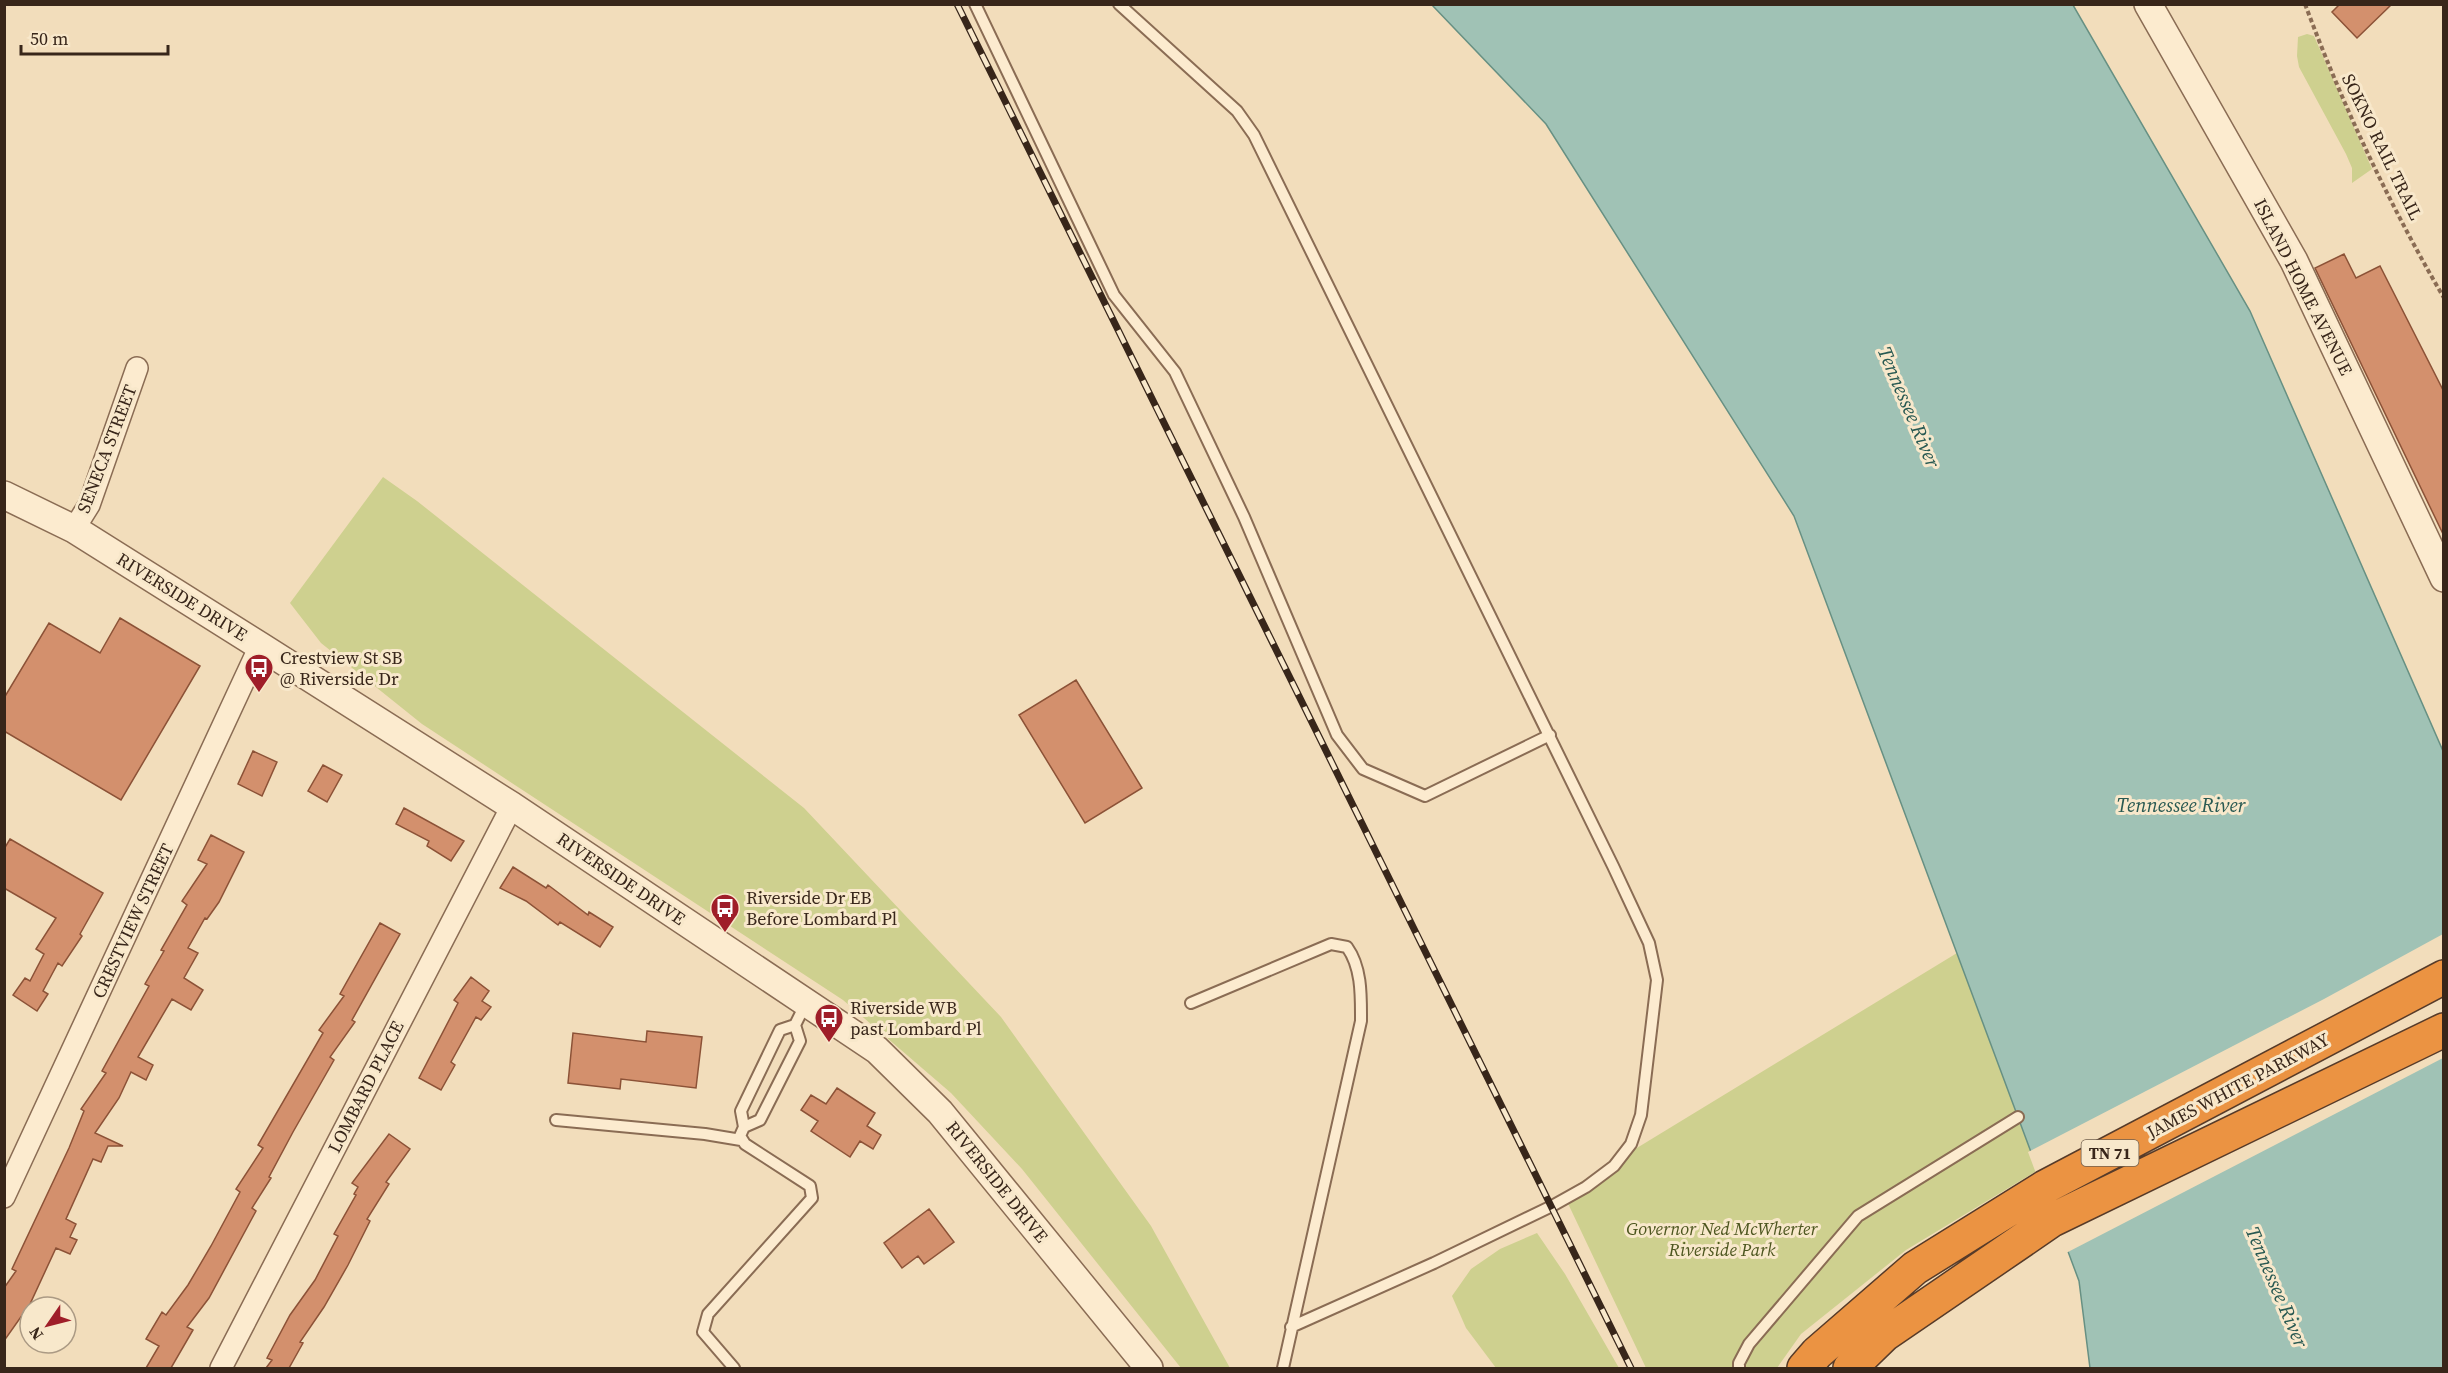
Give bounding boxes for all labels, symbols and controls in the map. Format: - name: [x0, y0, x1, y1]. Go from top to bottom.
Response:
- scale bar: [21, 18, 168, 56]
- text: 50 m: [30, 26, 68, 51]
- street label: SOKNO RAIL TRAIL: [2336, 69, 2429, 224]
- street label: ISLAND HOME AVENUE: [2248, 194, 2359, 379]
- water label: Tennessee River: [1871, 342, 1947, 473]
- street label: SENECA STREET: [71, 381, 143, 517]
- street label: RIVERSIDE DRIVE: [112, 546, 252, 647]
- place label: Crestview St SB @ Riverside Dr: [280, 645, 403, 691]
- bus stop icon: Crestview St SB @ Riverside Dr: [243, 652, 275, 694]
- water label: Tennessee River: [2116, 791, 2247, 819]
- street label: RIVERSIDE DRIVE: [552, 826, 690, 931]
- street label: CRESTVIEW STREET: [86, 839, 179, 1002]
- place label: Riverside Dr EB Before Lombard Pl: [746, 885, 897, 931]
- bus stop icon: Riverside Dr EB Before Lombard Pl: [709, 892, 741, 934]
- place label: Riverside WB past Lombard Pl: [850, 995, 982, 1041]
- bus stop icon: Riverside WB past Lombard Pl: [813, 1002, 845, 1044]
- street label: LOMBARD PLACE: [322, 1016, 410, 1157]
- street label: JAMES WHITE PARKWAY: [2141, 1026, 2334, 1145]
- street label: RIVERSIDE DRIVE: [941, 1116, 1054, 1248]
- road number: TN 71: [2082, 1140, 2138, 1166]
- park label: Governor Ned McWherter Riverside Park: [1626, 1216, 1818, 1262]
- water label: Tennessee River: [2239, 1222, 2315, 1353]
- north arrow: [18, 1295, 78, 1355]
- text: N: [23, 1322, 48, 1345]

